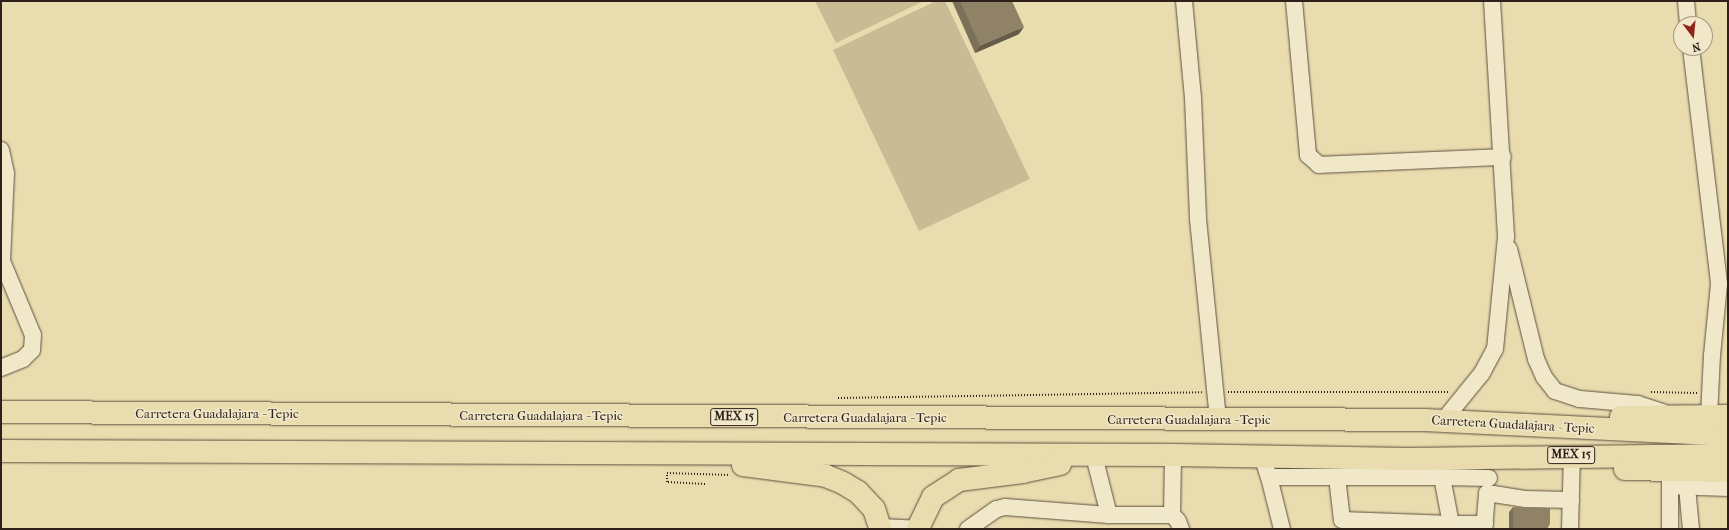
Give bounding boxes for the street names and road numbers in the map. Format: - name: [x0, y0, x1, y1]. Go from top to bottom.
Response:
- street label: Carretera Guadalajara - Tepic: [135, 406, 299, 422]
- road number: MEX 15: [710, 407, 758, 427]
- street label: Carretera Guadalajara - Tepic: [459, 408, 623, 424]
- street label: Carretera Guadalajara - Tepic: [783, 410, 947, 426]
- street label: Carretera Guadalajara - Tepic: [1107, 412, 1271, 428]
- street label: Carretera Guadalajara - Tepic: [1431, 413, 1595, 437]
- road number: MEX 15: [1547, 445, 1595, 465]

